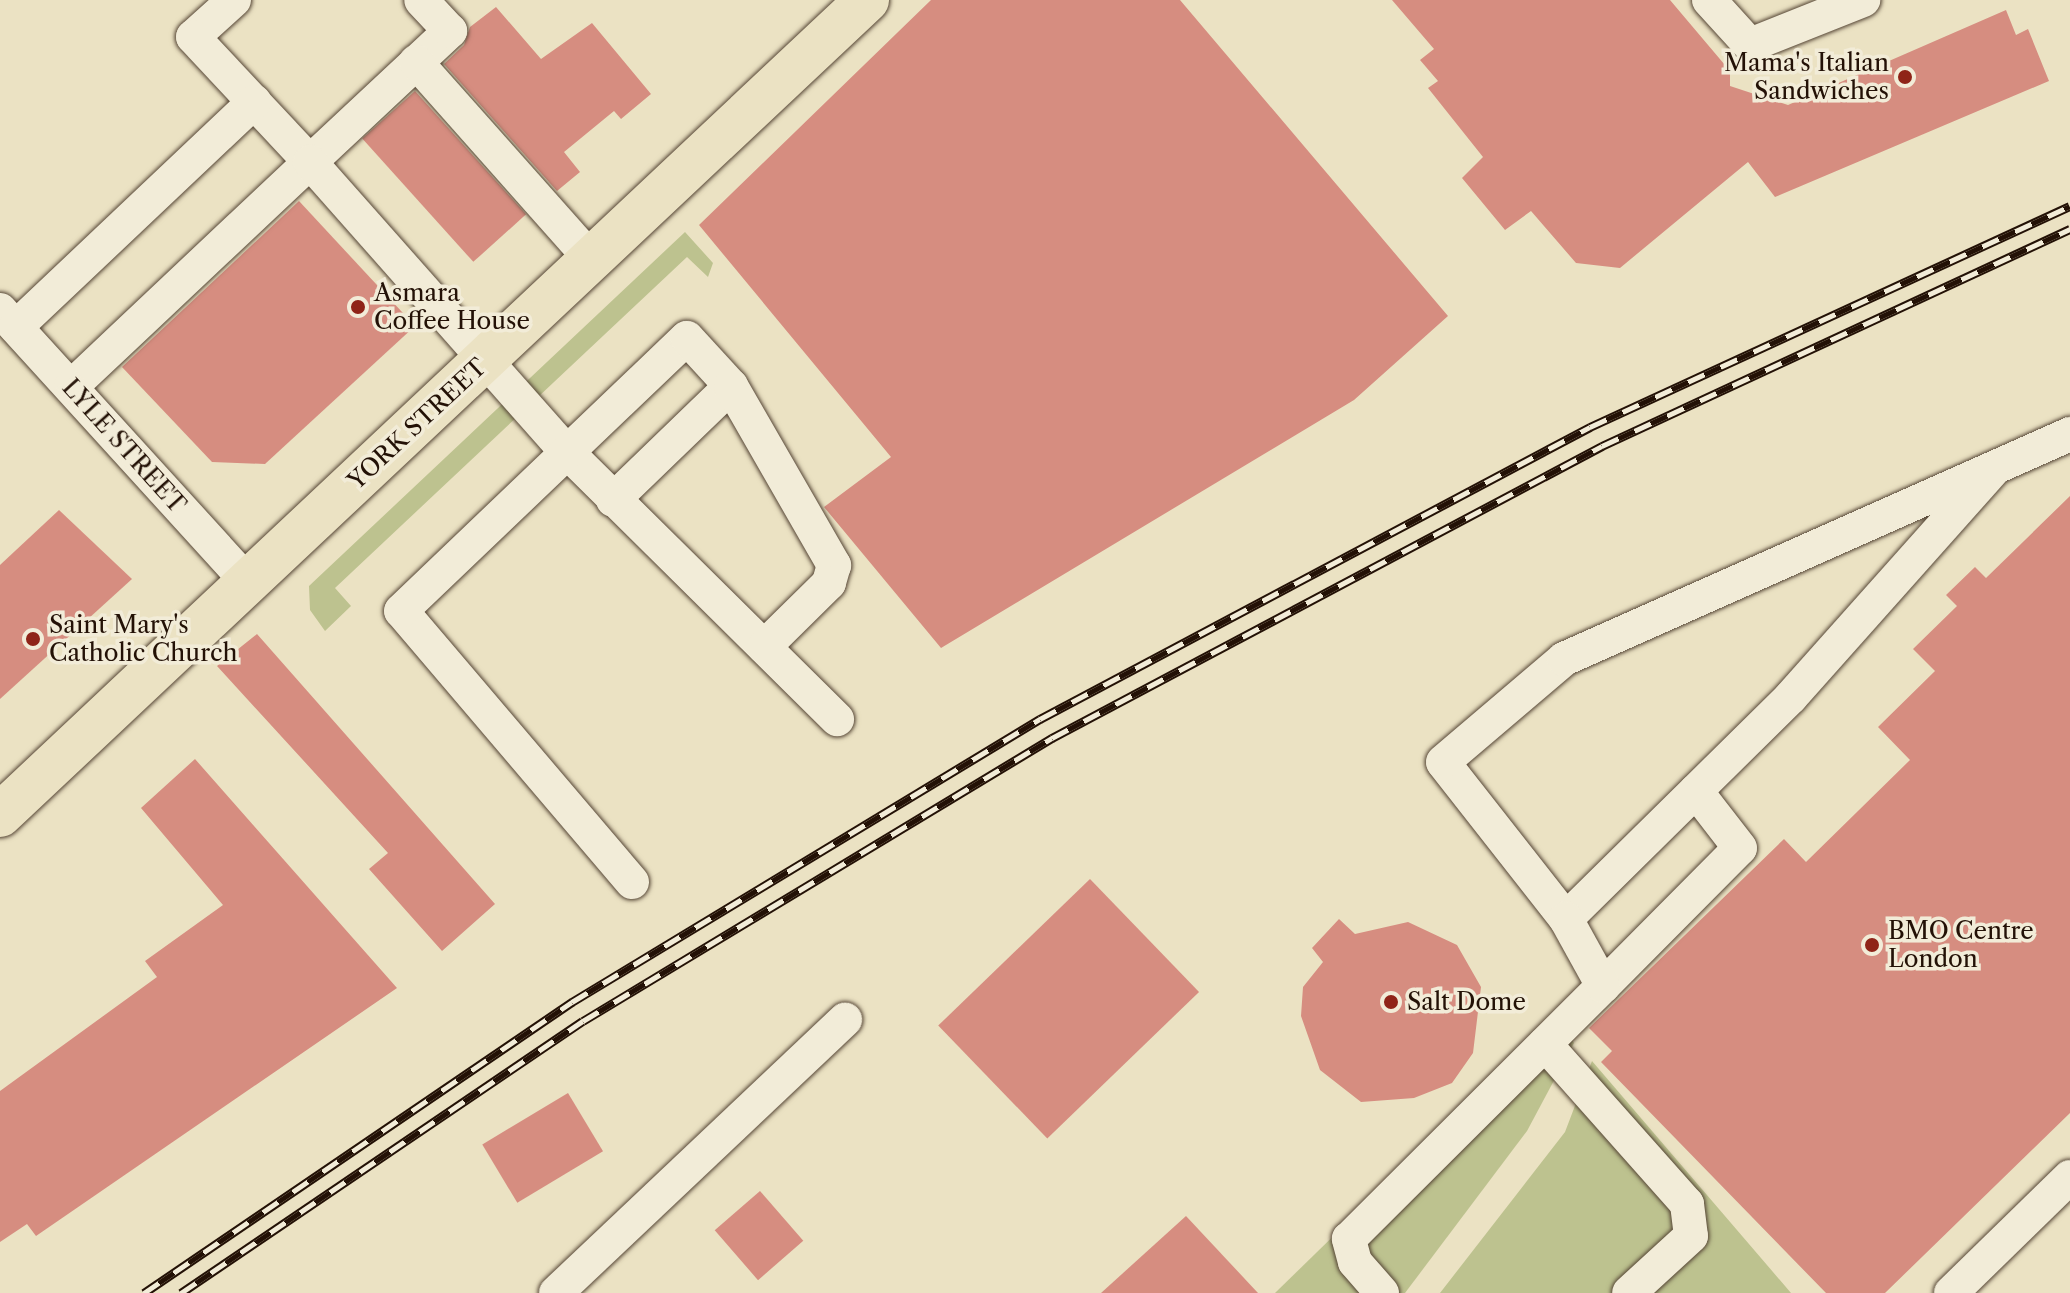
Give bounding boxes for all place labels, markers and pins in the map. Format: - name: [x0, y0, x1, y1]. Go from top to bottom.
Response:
- place label: Mama's Italian Sandwiches: [1724, 49, 1889, 105]
- marker: Mama's Italian Sandwiches: [1896, 68, 1914, 86]
- place label: Asmara Coffee House: [374, 279, 530, 335]
- marker: Asmara Coffee House: [349, 298, 367, 316]
- place label: Saint Mary's Catholic Church: [49, 611, 238, 667]
- marker: Saint Mary's Catholic Church: [24, 630, 42, 648]
- place label: BMO Centre London: [1888, 917, 2034, 973]
- marker: BMO Centre London: [1863, 936, 1881, 954]
- place label: Salt Dome: [1407, 988, 1526, 1016]
- marker: Salt Dome: [1382, 993, 1400, 1011]

